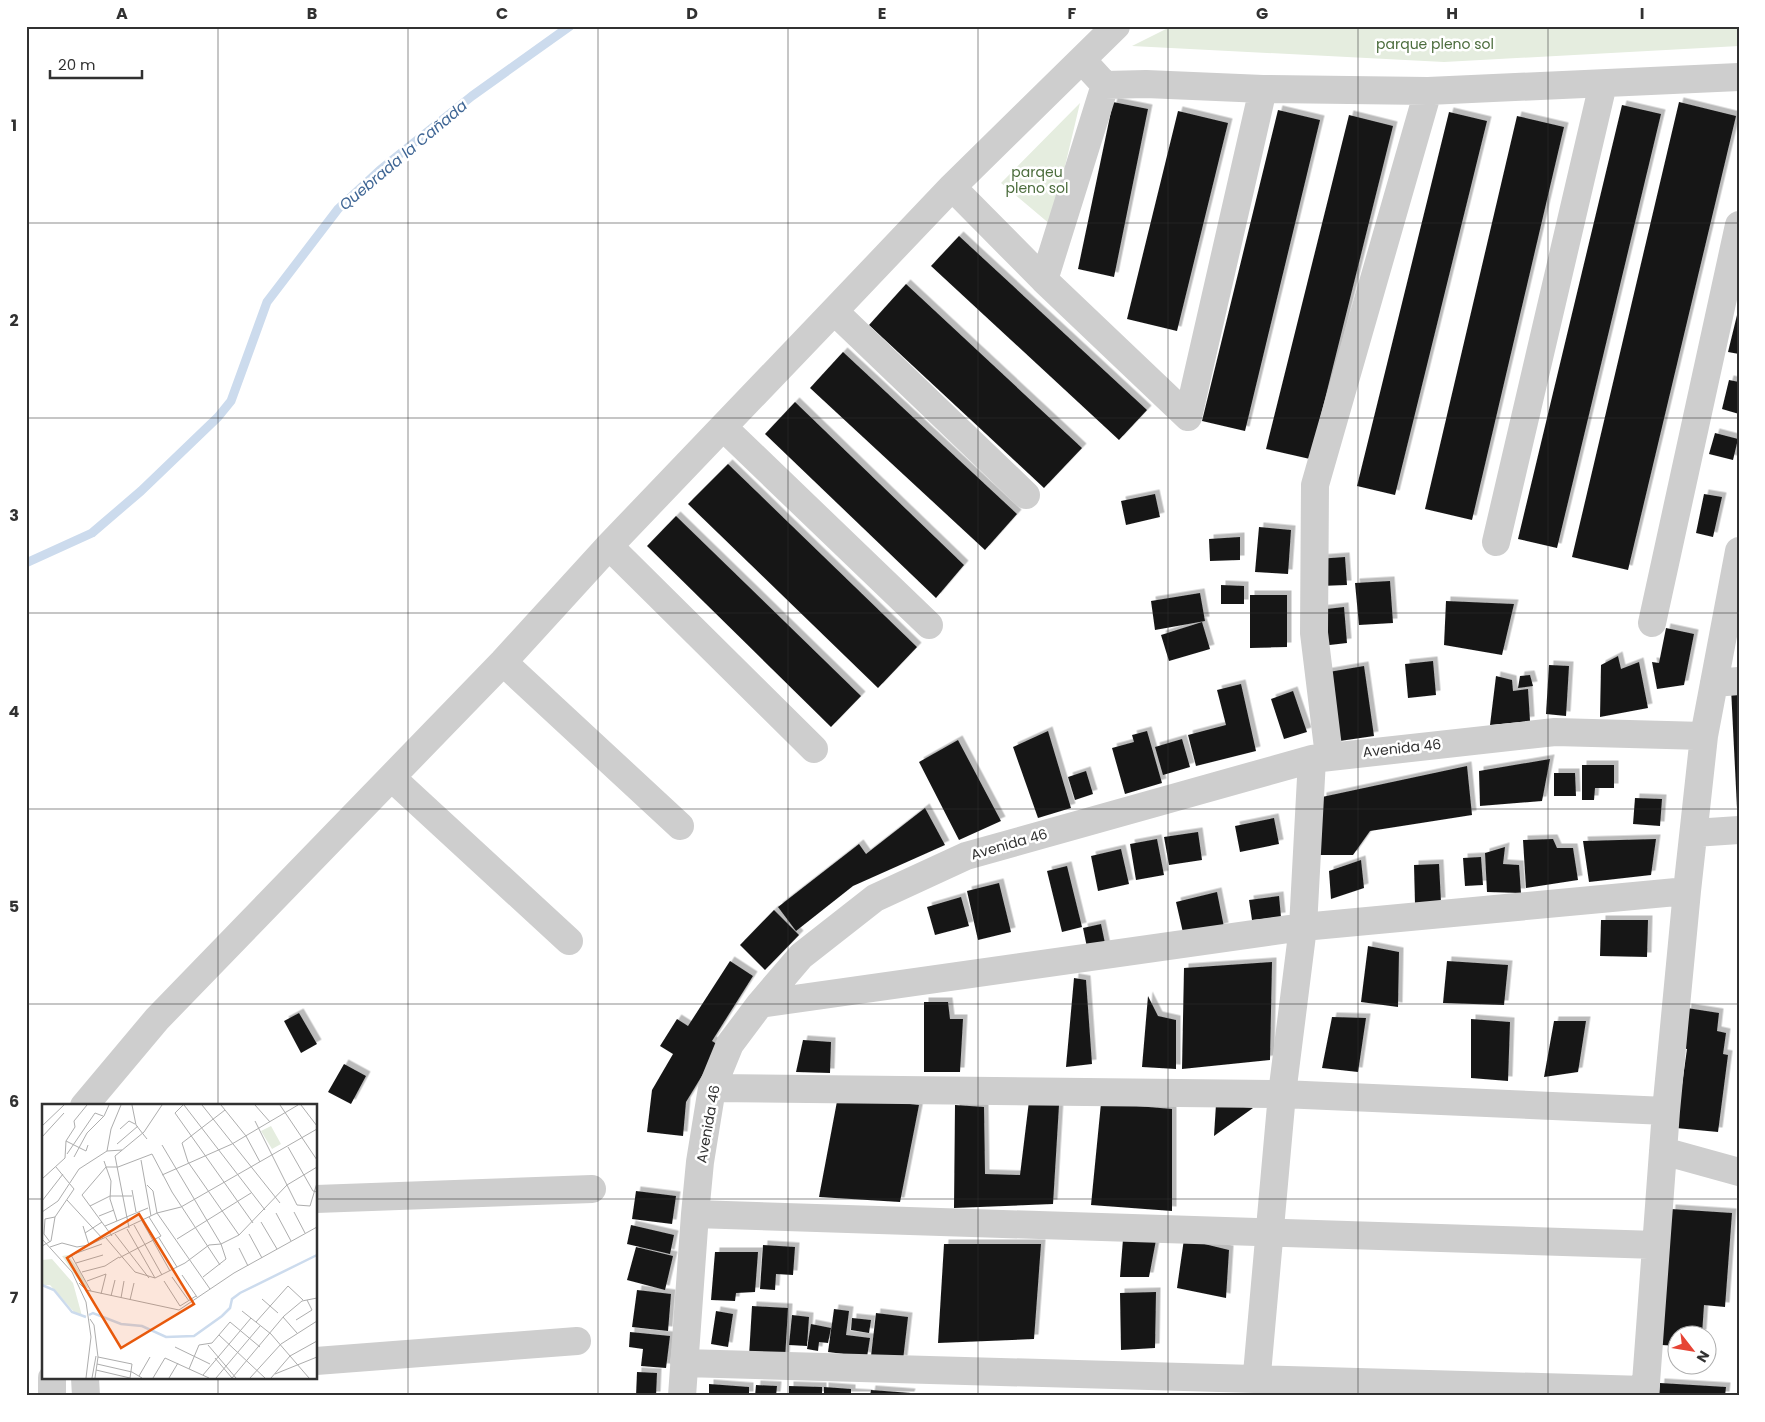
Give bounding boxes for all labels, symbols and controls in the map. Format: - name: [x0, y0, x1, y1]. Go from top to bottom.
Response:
- text: A: [116, 2, 128, 25]
- text: B: [307, 2, 317, 25]
- text: C: [496, 2, 508, 25]
- text: D: [686, 2, 698, 25]
- text: E: [878, 2, 886, 25]
- text: F: [1068, 2, 1077, 25]
- text: G: [1256, 2, 1268, 25]
- text: H: [1446, 2, 1458, 25]
- text: I: [1640, 2, 1644, 25]
- park label: parque pleno sol: [1376, 34, 1494, 54]
- scale bar: [50, 48, 142, 80]
- text: 20 m: [58, 54, 96, 75]
- water label: Quebrada la Cañada: [334, 95, 472, 215]
- text: 1: [11, 114, 17, 137]
- park label: parqeu pleno sol: [1006, 162, 1068, 198]
- text: 2: [9, 309, 19, 332]
- text: 3: [9, 504, 19, 527]
- text: 4: [9, 700, 20, 723]
- street label: Avenida 46: [1362, 734, 1442, 762]
- street label: Avenida 46: [968, 824, 1050, 864]
- text: 5: [9, 895, 19, 918]
- street label: Avenida 46: [691, 1083, 725, 1165]
- text: 6: [9, 1090, 19, 1113]
- inset map: [42, 1104, 318, 1380]
- text: 7: [10, 1286, 19, 1309]
- north arrow: [1668, 1324, 1718, 1374]
- text: N: [1692, 1347, 1714, 1366]

